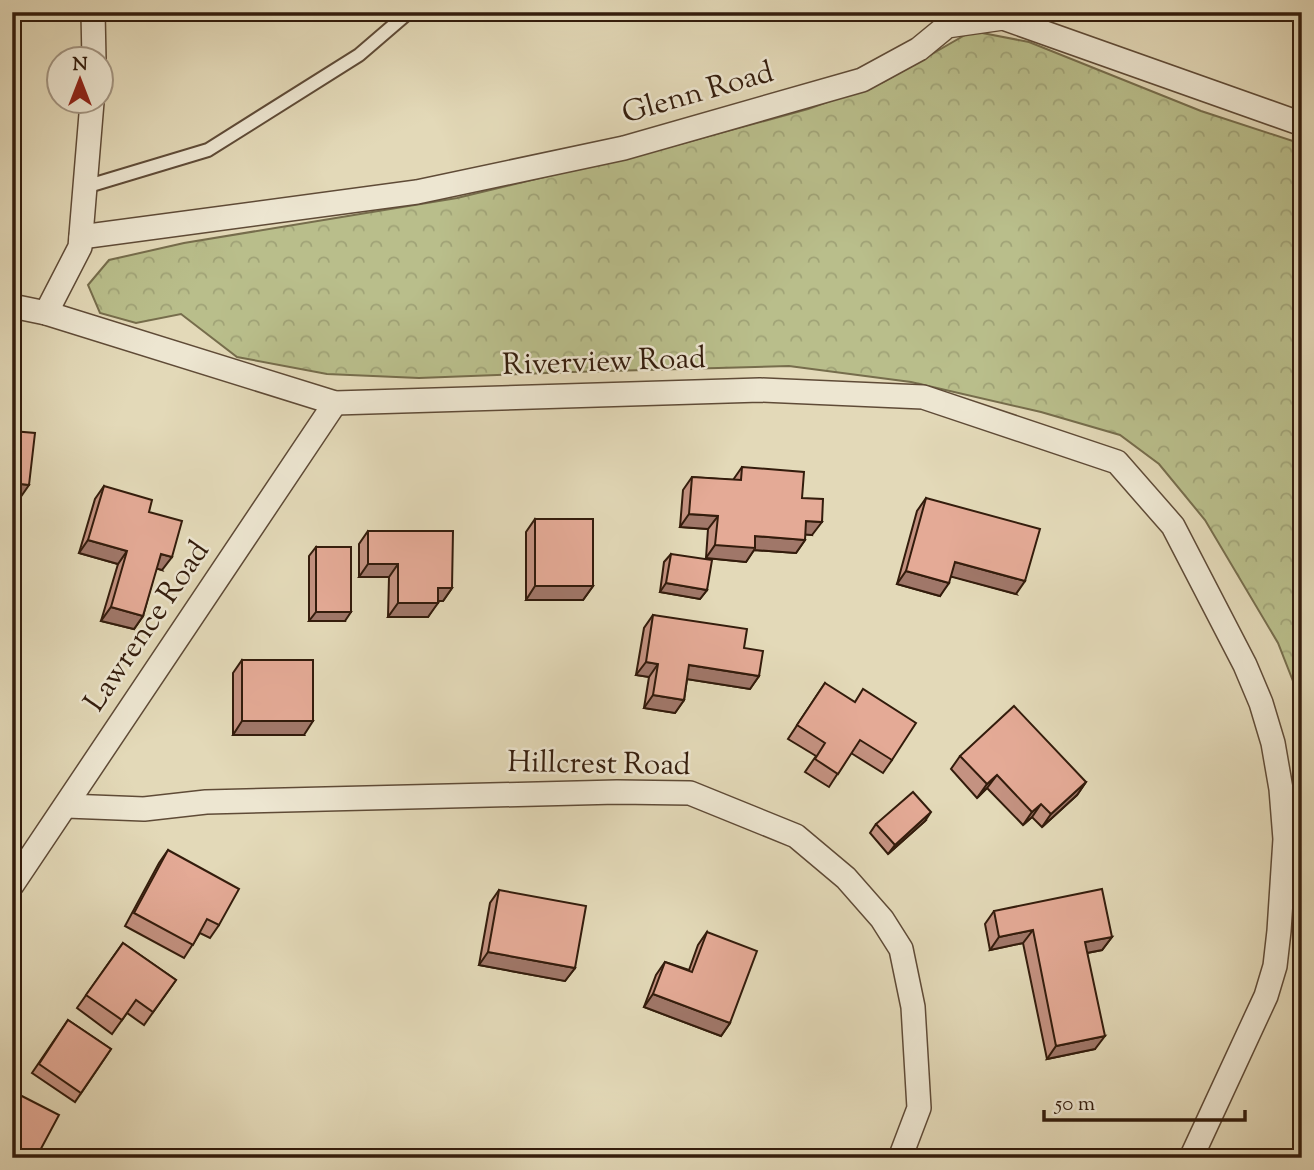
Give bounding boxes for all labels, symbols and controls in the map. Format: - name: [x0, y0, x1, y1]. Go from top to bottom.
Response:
- north arrow: [46, 46, 116, 116]
- text: N: [72, 52, 88, 79]
- street label: Glenn Road: [617, 52, 779, 136]
- street label: Riverview Road: [501, 338, 707, 388]
- street label: Lawrence Road: [75, 533, 221, 721]
- street label: Hillcrest Road: [507, 742, 691, 788]
- scale bar: [1044, 1079, 1246, 1123]
- text: 50 m: [1054, 1090, 1095, 1120]

